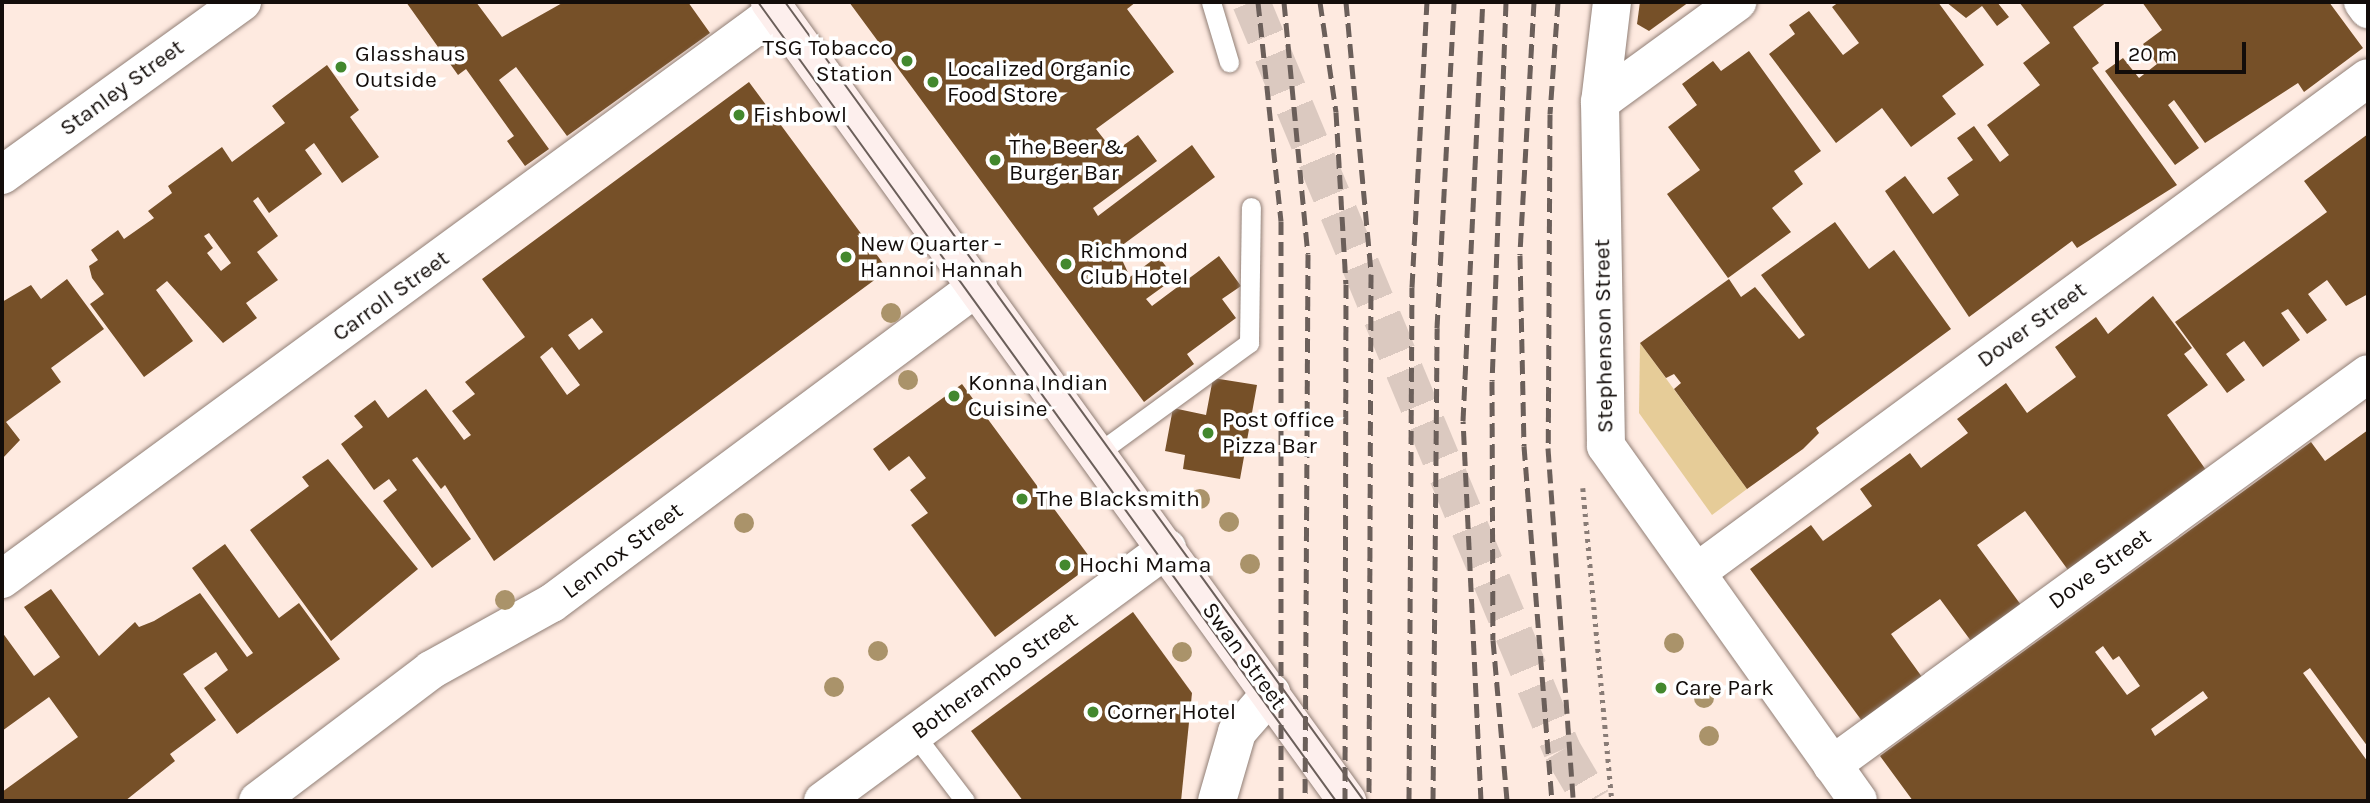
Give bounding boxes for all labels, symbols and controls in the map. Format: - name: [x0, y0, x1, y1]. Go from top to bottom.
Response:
- scale bar: [2118, 28, 2249, 72]
- street label: Stanley Street: [55, 34, 189, 142]
- place label: TSG Tobacco Station: [762, 34, 893, 88]
- place label: Glasshaus Outside: [355, 40, 466, 94]
- text: 20 m: [2128, 42, 2177, 66]
- marker: TSG Tobacco Station: [899, 53, 915, 69]
- place label: Localized Organic Food Store: [947, 55, 1131, 109]
- marker: Glasshaus Outside: [333, 59, 349, 75]
- marker: Localized Organic Food Store: [925, 74, 941, 90]
- place label: Fishbowl: [753, 101, 847, 129]
- marker: Fishbowl: [731, 107, 747, 123]
- place label: The Beer & Burger Bar: [1009, 133, 1124, 187]
- marker: The Beer & Burger Bar: [987, 152, 1003, 168]
- place label: New Quarter - Hannoi Hannah: [860, 230, 1023, 284]
- place label: Richmond Club Hotel: [1080, 237, 1188, 291]
- street label: Stephenson Street: [1589, 239, 1619, 433]
- street label: Carroll Street: [327, 244, 455, 348]
- marker: New Quarter - Hannoi Hannah: [838, 249, 854, 265]
- marker: Richmond Club Hotel: [1058, 256, 1074, 272]
- street label: Dover Street: [1972, 276, 2092, 374]
- place label: Konna Indian Cuisine: [968, 369, 1108, 423]
- marker: Konna Indian Cuisine: [946, 388, 962, 404]
- place label: Post Office Pizza Bar: [1222, 406, 1335, 460]
- marker: Post Office Pizza Bar: [1200, 425, 1216, 441]
- place label: The Blacksmith: [1036, 485, 1200, 513]
- marker: The Blacksmith: [1014, 491, 1030, 507]
- street label: Lennox Street: [557, 497, 689, 605]
- street label: Dove Street: [2043, 523, 2157, 615]
- place label: Hochi Mama: [1079, 551, 1211, 579]
- marker: Hochi Mama: [1057, 557, 1073, 573]
- street label: Swan Street: [1196, 597, 1292, 715]
- street label: Botherambo Street: [907, 607, 1083, 745]
- place label: Care Park: [1675, 674, 1774, 702]
- marker: Care Park: [1653, 680, 1669, 696]
- place label: Corner Hotel: [1107, 698, 1236, 726]
- marker: Corner Hotel: [1085, 704, 1101, 720]

